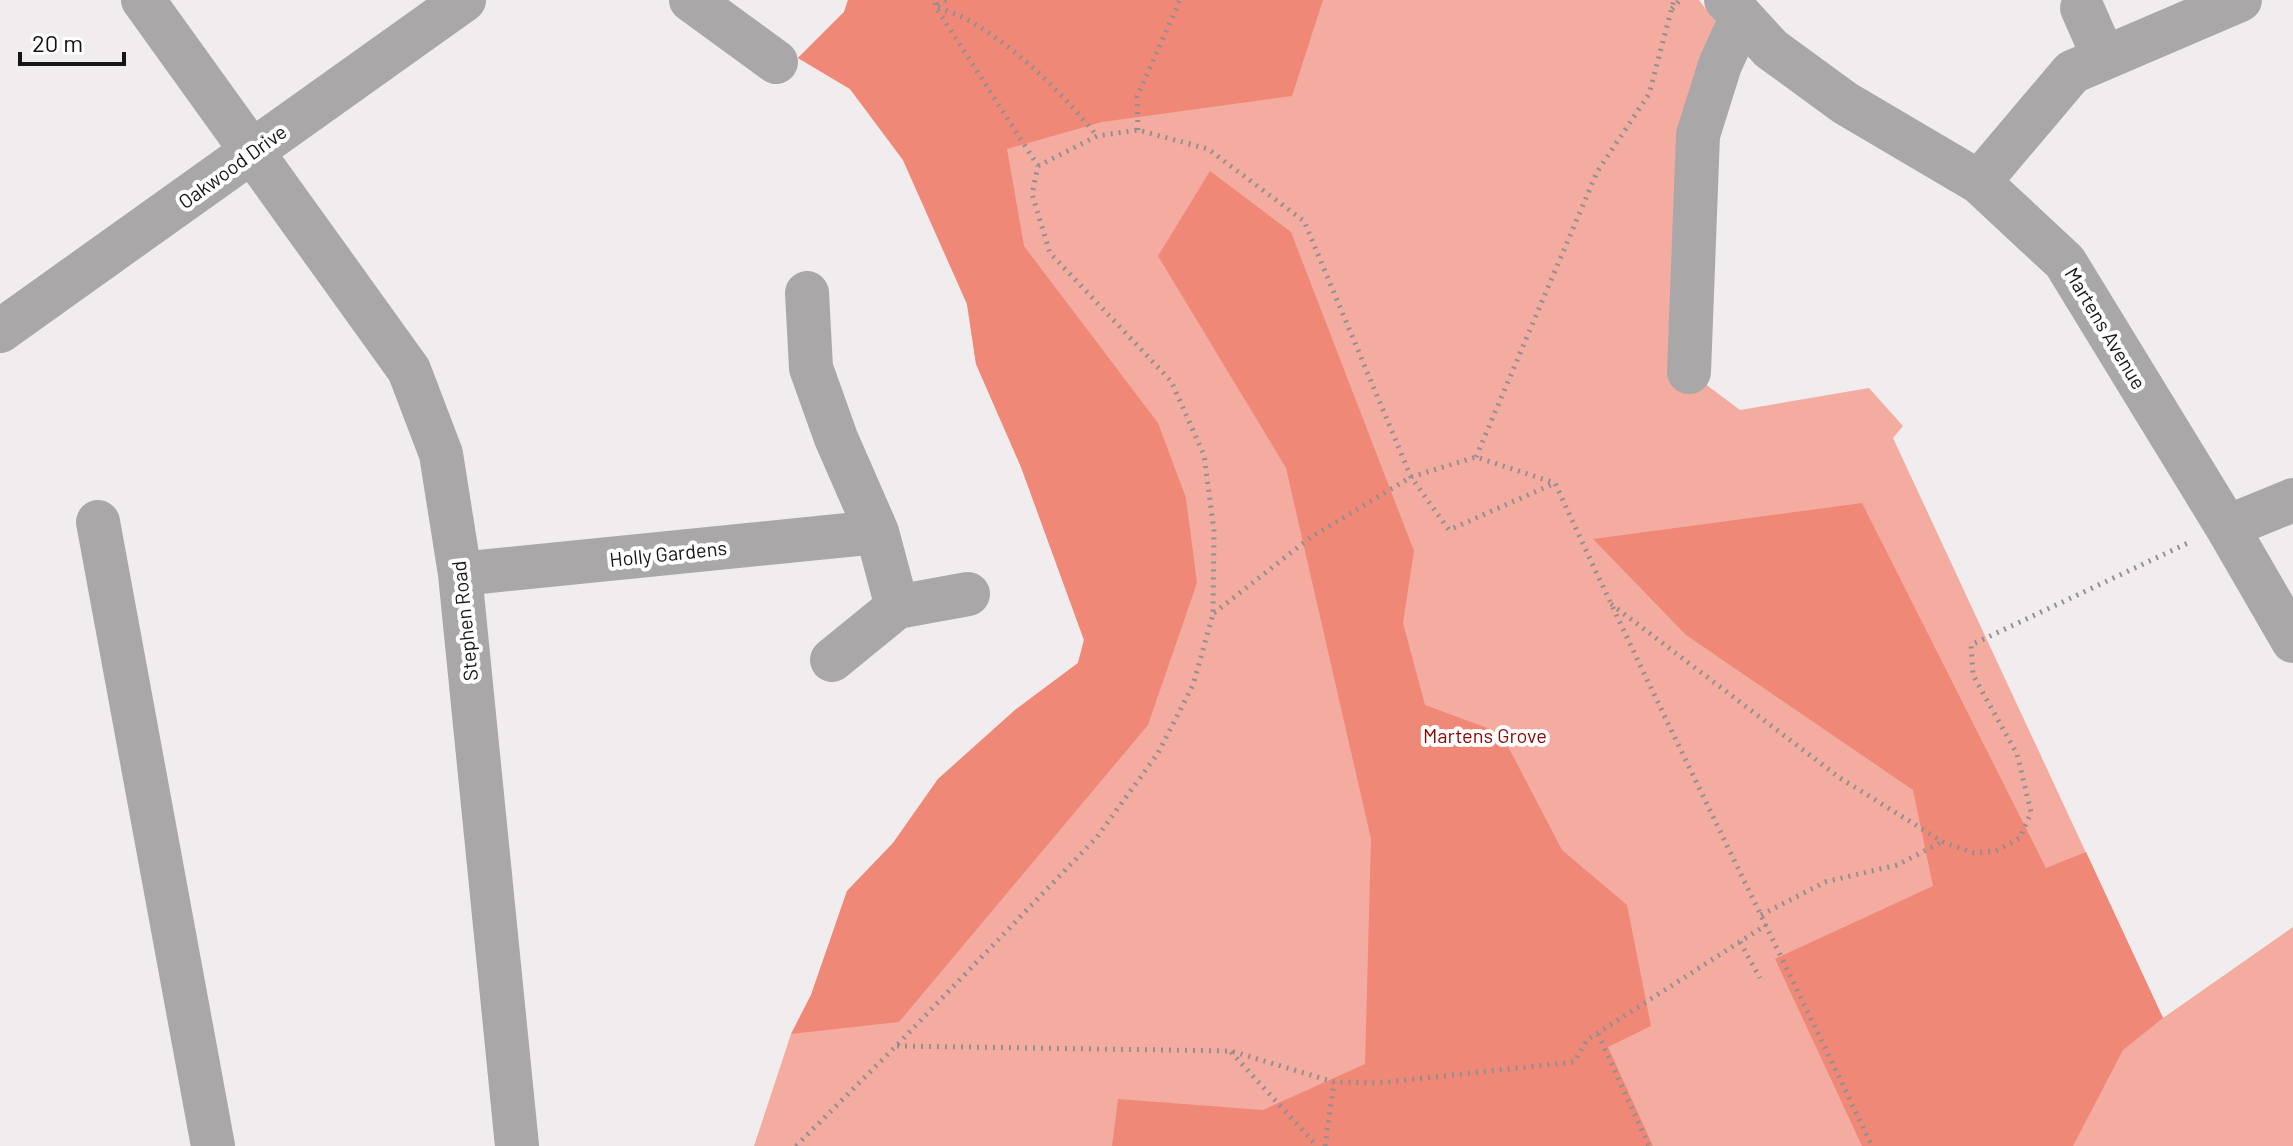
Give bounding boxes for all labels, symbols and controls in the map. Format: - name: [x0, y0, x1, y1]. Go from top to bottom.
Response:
- scale bar: [20, 16, 124, 66]
- text: 20 m: [32, 28, 83, 57]
- street label: Oakwood Drive: [173, 119, 291, 213]
- street label: Martens Avenue: [2060, 263, 2152, 393]
- street label: Holly Gardens: [608, 535, 728, 571]
- street label: Stephen Road: [446, 560, 482, 682]
- park label: Martens Grove: [1423, 723, 1547, 747]

